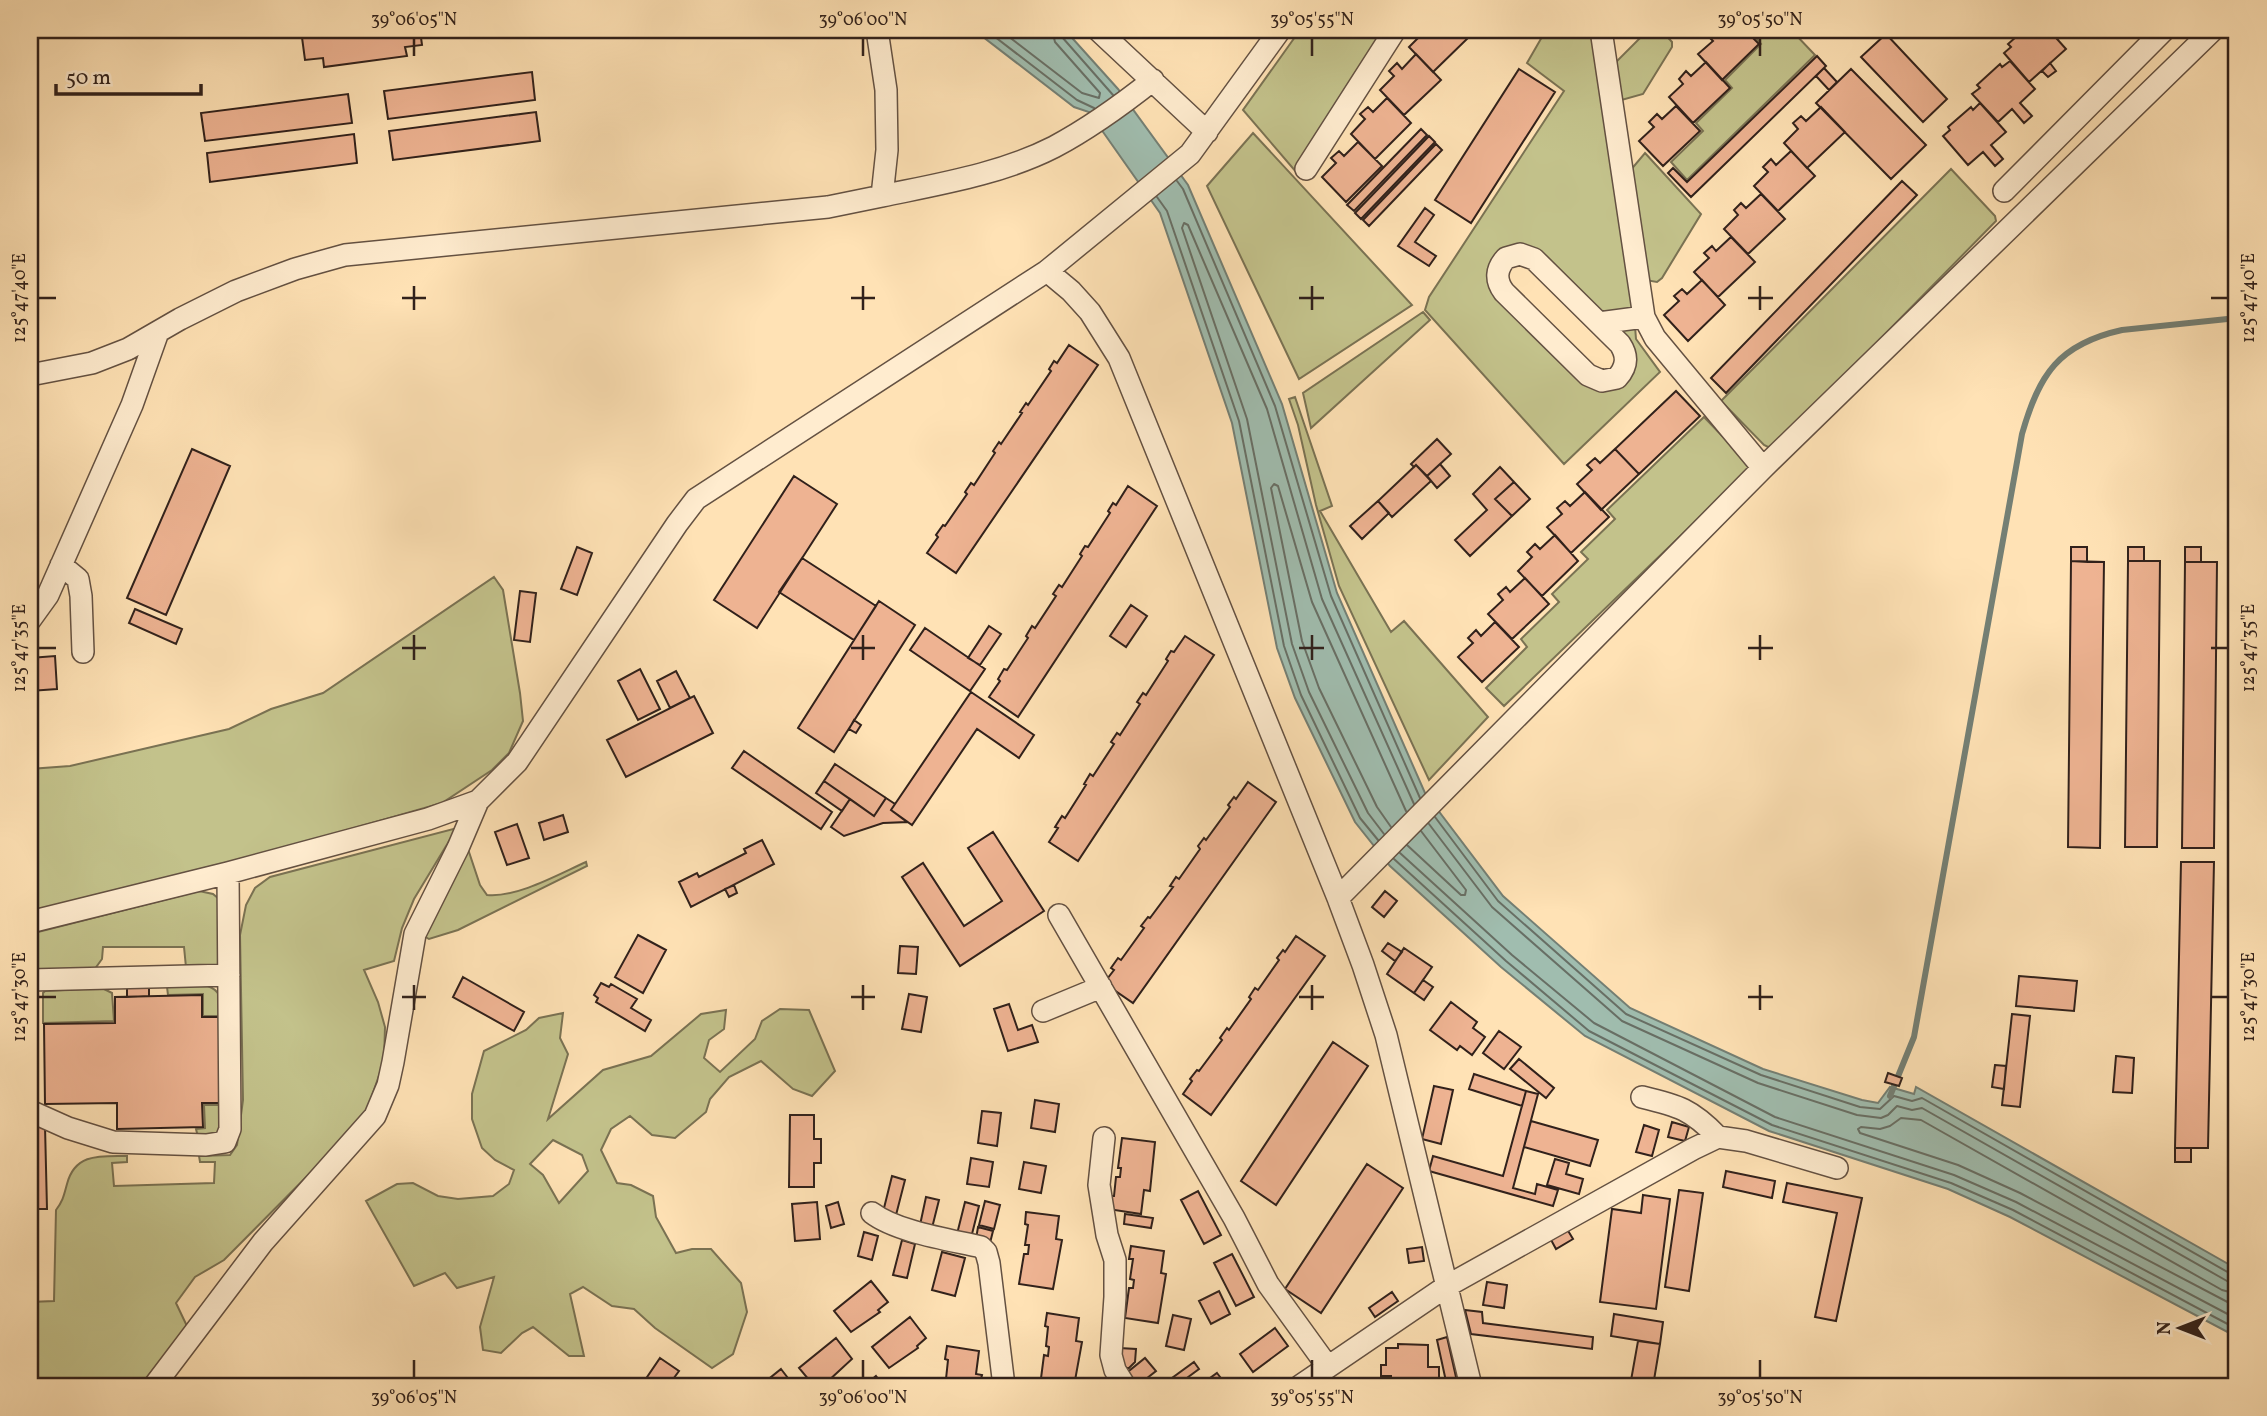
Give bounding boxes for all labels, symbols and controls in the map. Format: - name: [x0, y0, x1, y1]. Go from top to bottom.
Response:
- text: 39°06'05"N: [371, 8, 457, 33]
- text: 39°06'00"N: [819, 8, 907, 33]
- text: 39°05'55"N: [1270, 8, 1354, 33]
- text: 39°05'50"N: [1717, 8, 1803, 33]
- scale bar: [56, 52, 201, 96]
- text: 50 m: [66, 64, 111, 93]
- text: 125°47'40"E: [8, 253, 33, 343]
- text: 125°47'40"E: [2237, 253, 2262, 343]
- text: 125°47'35"E: [8, 604, 33, 692]
- text: 125°47'35"E: [2237, 604, 2262, 692]
- text: 125°47'30"E: [8, 952, 33, 1042]
- text: 125°47'30"E: [2237, 952, 2262, 1042]
- north arrow: [2144, 1294, 2214, 1364]
- text: N: [2152, 1321, 2178, 1335]
- text: 39°06'05"N: [371, 1386, 457, 1411]
- text: 39°06'00"N: [819, 1386, 907, 1411]
- text: 39°05'55"N: [1270, 1386, 1354, 1411]
- text: 39°05'50"N: [1717, 1386, 1803, 1411]

